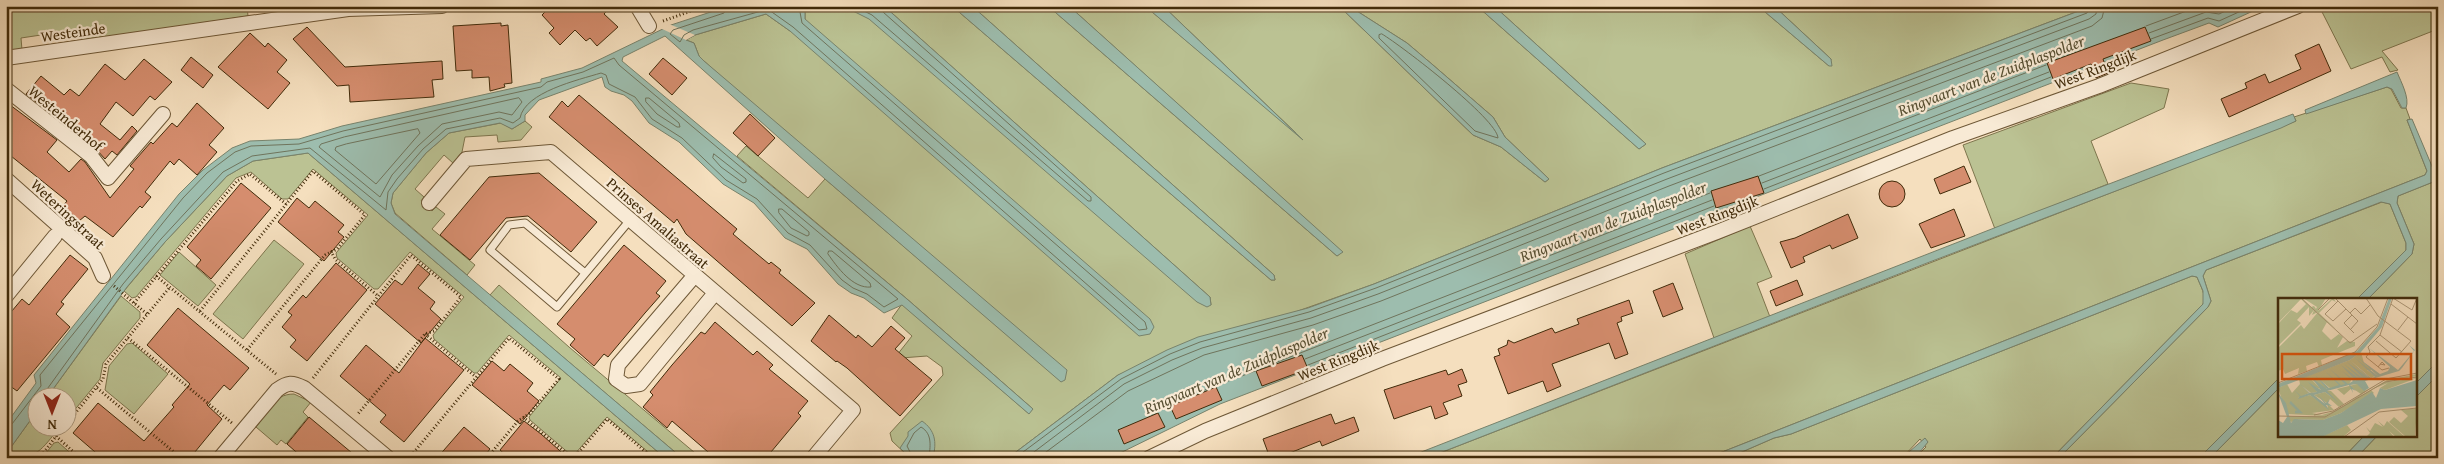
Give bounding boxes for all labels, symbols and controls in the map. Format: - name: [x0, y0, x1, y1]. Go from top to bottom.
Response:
- street label: Westeinde: [39, 17, 107, 47]
- water label: Ringvaart van de Zuidplaspolder: [1893, 28, 2089, 122]
- street label: West Ringdijk: [2051, 44, 2139, 94]
- street label: Westeinderhof: [24, 80, 110, 157]
- street label: Prinses Amaliastraat: [602, 172, 714, 274]
- street label: Weteringstraat: [26, 174, 110, 254]
- water label: Ringvaart van de Zuidplaspolder: [1515, 174, 1711, 268]
- street label: West Ringdijk: [1673, 190, 1761, 240]
- inset map: [2278, 298, 2416, 436]
- water label: Ringvaart van de Zuidplaspolder: [1139, 320, 1333, 420]
- street label: West Ringdijk: [1294, 334, 1382, 386]
- north arrow: [28, 386, 78, 436]
- text: N: [47, 415, 57, 435]

